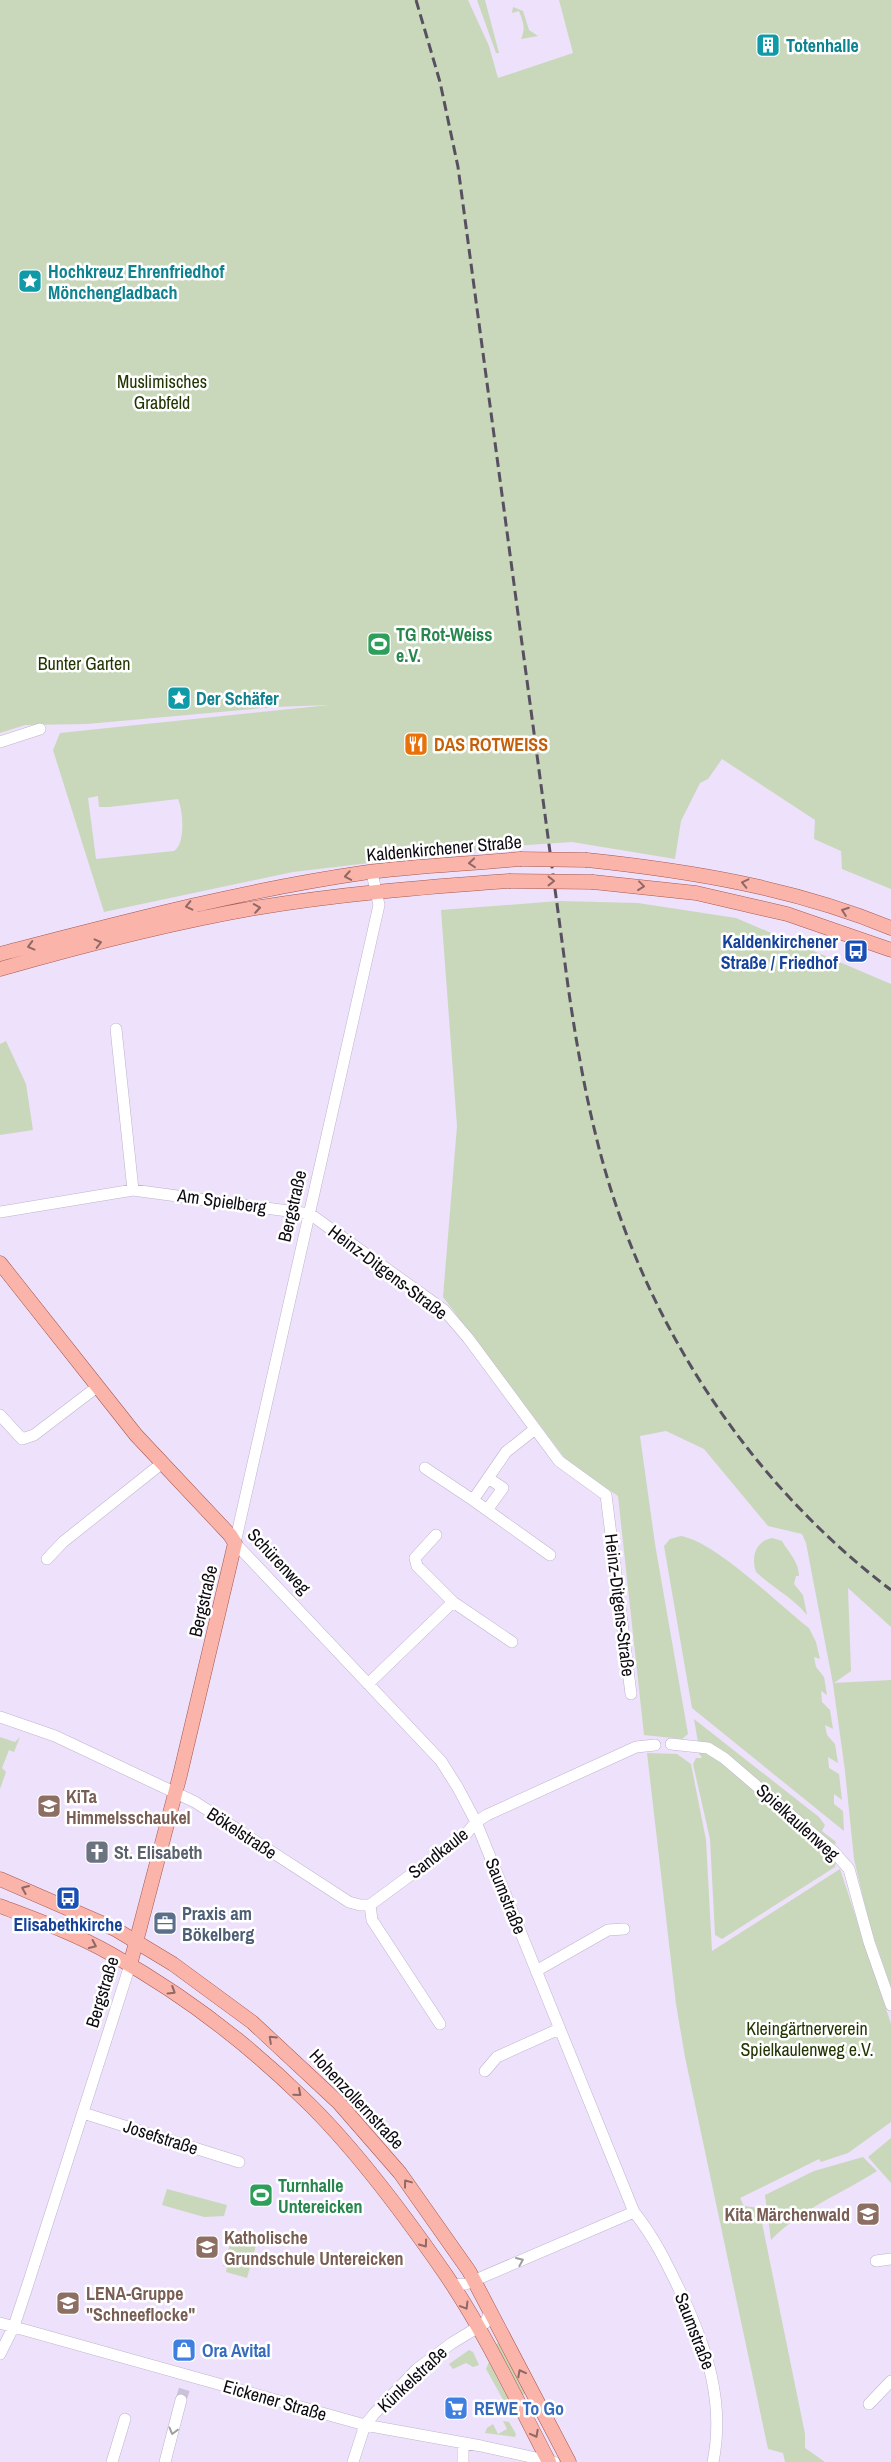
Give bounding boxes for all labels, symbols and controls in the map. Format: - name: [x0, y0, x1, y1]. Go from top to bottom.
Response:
- building icon: Totenhalle: [755, 32, 781, 58]
- place label: Totenhalle: [786, 33, 859, 58]
- place label: Hochkreuz Ehrenfriedhof Mönchengladbach: [48, 259, 224, 305]
- place icon: Hochkreuz Ehrenfriedhof Mönchengladbach: [17, 268, 43, 294]
- park label: Muslimisches Grabfeld: [117, 369, 207, 415]
- place label: TG Rot-Weiss e.V.: [396, 622, 493, 668]
- sports icon: TG Rot-Weiss e.V.: [366, 631, 392, 657]
- park label: Bunter Garten: [38, 651, 130, 676]
- place icon: Der Schäfer: [166, 685, 192, 711]
- place label: Der Schäfer: [196, 686, 279, 711]
- restaurant icon: DAS ROTWEISS: [403, 731, 429, 757]
- place label: DAS ROTWEISS: [434, 732, 548, 757]
- street label: Kaldenkirchener Straße: [365, 829, 523, 867]
- one-way arrow: [468, 858, 476, 869]
- one-way arrow: [344, 870, 353, 880]
- one-way arrow: [547, 876, 555, 886]
- one-way arrow: [740, 878, 749, 889]
- one-way arrow: [638, 880, 646, 891]
- one-way arrow: [184, 901, 193, 911]
- one-way arrow: [252, 904, 261, 914]
- one-way arrow: [841, 907, 850, 917]
- place label: Kaldenkirchener Straße / Friedhof: [721, 929, 838, 975]
- one-way arrow: [93, 938, 102, 949]
- bus stop icon: Kaldenkirchener Straße / Friedhof: [843, 938, 869, 964]
- one-way arrow: [27, 940, 36, 951]
- street label: Bergstraße: [272, 1168, 312, 1244]
- street label: Am Spielberg: [175, 1182, 269, 1220]
- street label: Heinz-Ditgens-Straße: [323, 1219, 453, 1325]
- street label: Schürenweg: [242, 1522, 317, 1600]
- street label: Heinz-Ditgens-Straße: [599, 1532, 641, 1678]
- street label: Bergstraße: [183, 1563, 223, 1639]
- street label: Spielkaulenweg: [751, 1778, 846, 1867]
- place label: KiTa Himmelsschaukel: [66, 1784, 191, 1830]
- school or university icon: KiTa Himmelsschaukel: [36, 1793, 62, 1819]
- street label: Bökelstraße: [202, 1801, 282, 1865]
- street label: Sandkaule: [403, 1822, 473, 1884]
- church icon: St. Elisabeth: [84, 1839, 110, 1865]
- place label: St. Elisabeth: [114, 1840, 203, 1865]
- street label: Saumstraße: [479, 1854, 533, 1938]
- one-way arrow: [21, 1885, 29, 1895]
- bus stop icon: Elisabethkirche: [55, 1885, 81, 1911]
- place label: Praxis am Bökelberg: [182, 1901, 254, 1947]
- office icon: Praxis am Bökelberg: [152, 1910, 178, 1936]
- place label: Elisabethkirche: [13, 1912, 123, 1937]
- one-way arrow: [88, 1939, 97, 1949]
- street label: Bergstraße: [79, 1953, 125, 2031]
- one-way arrow: [166, 1984, 175, 1994]
- park label: Kleingärtnerverein Spielkaulenweg e.V.: [740, 2016, 874, 2062]
- one-way arrow: [269, 2036, 278, 2045]
- street label: Hohenzollernstraße: [304, 2043, 410, 2155]
- one-way arrow: [292, 2087, 301, 2096]
- street label: Josefstraße: [120, 2113, 202, 2161]
- place label: Turnhalle Untereicken: [278, 2173, 363, 2219]
- one-way arrow: [404, 2179, 413, 2189]
- sports icon: Turnhalle Untereicken: [248, 2182, 274, 2208]
- school or university icon: Kita Märchenwald: [855, 2201, 881, 2227]
- place label: Kita Märchenwald: [725, 2202, 850, 2227]
- place label: Katholische Grundschule Untereicken: [224, 2225, 404, 2271]
- school or university icon: Katholische Grundschule Untereicken: [194, 2234, 220, 2260]
- one-way arrow: [418, 2239, 427, 2248]
- one-way arrow: [515, 2257, 524, 2267]
- place label: LENA-Gruppe "Schneeflocke": [86, 2281, 195, 2327]
- street label: Saumstraße: [669, 2289, 721, 2373]
- school or university icon: LENA-Gruppe "Schneeflocke": [55, 2290, 81, 2316]
- one-way arrow: [458, 2300, 468, 2309]
- shop icon: Ora Avital: [171, 2337, 197, 2363]
- place label: Ora Avital: [202, 2338, 271, 2363]
- street label: Künkelstraße: [372, 2340, 452, 2418]
- one-way arrow: [517, 2369, 527, 2378]
- street label: Eickener Straße: [220, 2373, 330, 2427]
- supermarket icon: REWE To Go: [443, 2395, 469, 2421]
- place label: REWE To Go: [474, 2396, 564, 2421]
- one-way arrow: [168, 2427, 179, 2436]
- one-way arrow: [529, 2429, 539, 2438]

